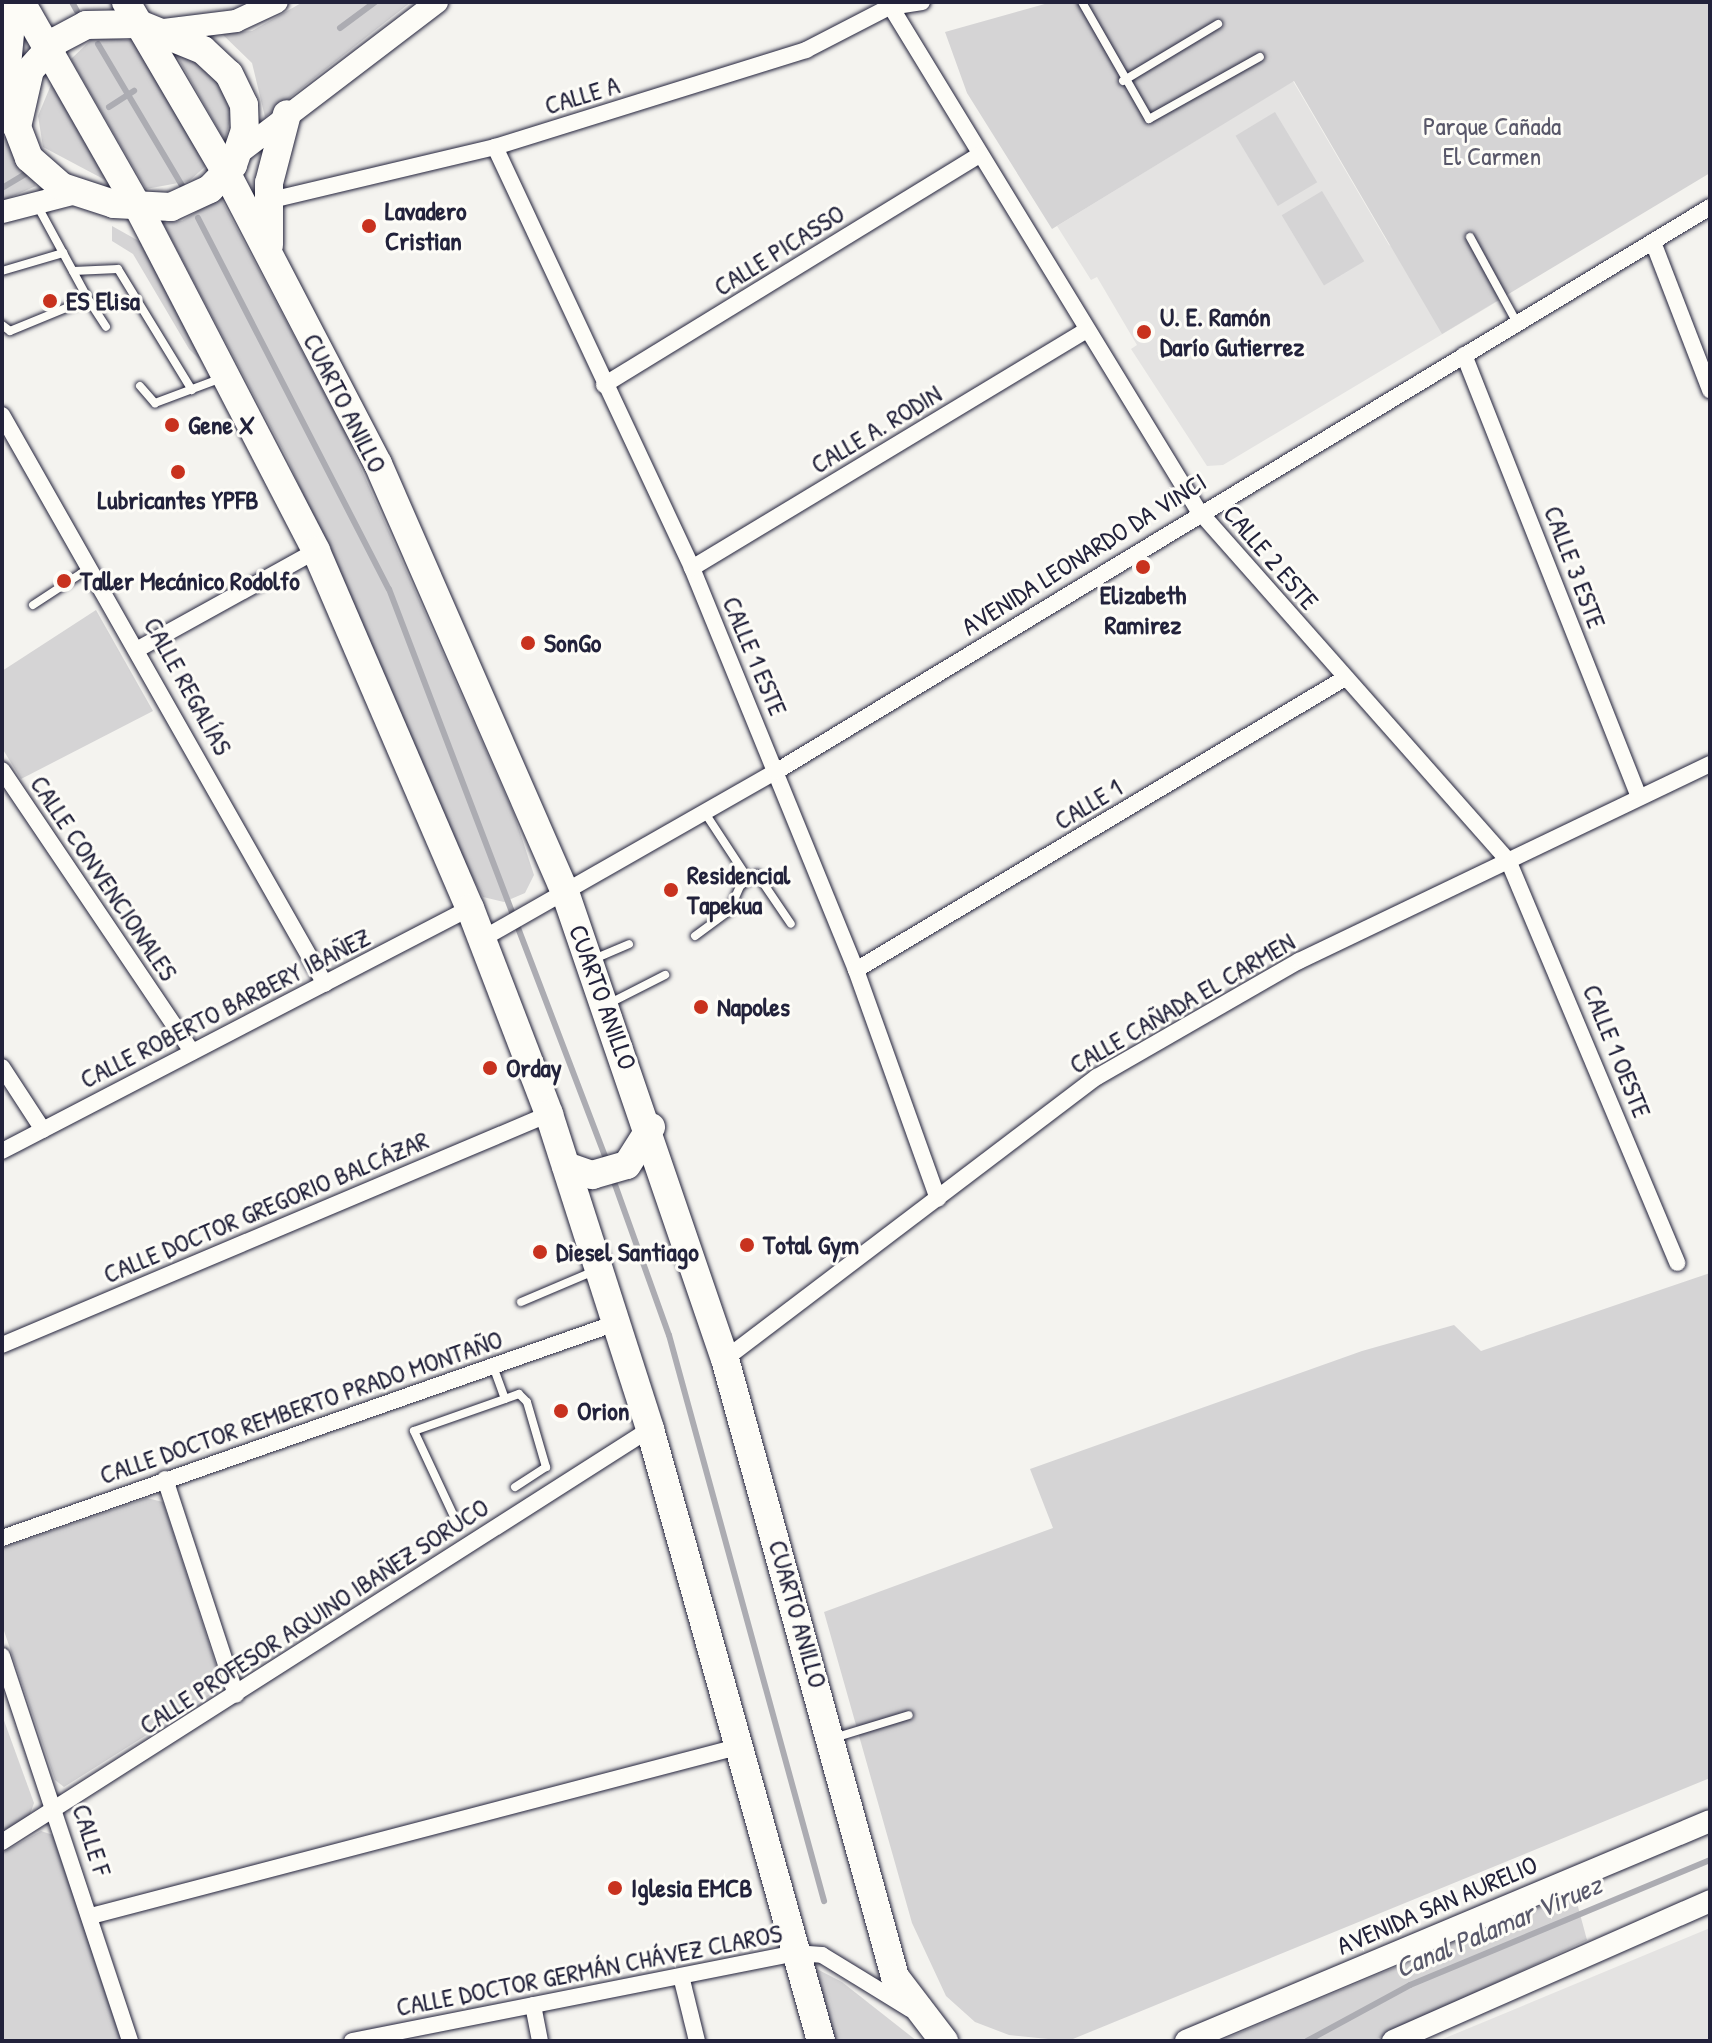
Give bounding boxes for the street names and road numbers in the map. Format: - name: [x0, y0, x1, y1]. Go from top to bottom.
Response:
- street label: CALLE A: [541, 69, 623, 121]
- street label: CALLE PICASSO: [708, 198, 850, 302]
- street label: CUARTO ANILLO: [297, 328, 393, 478]
- street label: CALLE A. RODIN: [805, 378, 947, 480]
- street label: AVENIDA LEONARDO DA VINCI: [956, 466, 1212, 642]
- street label: CALLE 2 ESTE: [1217, 498, 1325, 616]
- street label: CALLE 3 ESTE: [1537, 501, 1613, 633]
- street label: CALLE 1 ESTE: [716, 592, 794, 720]
- street label: CALLE REGALÍAS: [137, 612, 239, 760]
- street label: CALLE CONVENCIONALES: [24, 770, 184, 986]
- street label: CALLE 1: [1049, 772, 1127, 836]
- street label: CUARTO ANILLO: [562, 920, 644, 1074]
- street label: CALLE ROBERTO BARBERY IBAÑEZ: [75, 921, 375, 1095]
- street label: CALLE CAÑADA EL CARMEN: [1064, 926, 1300, 1080]
- street label: CALLE 1 OESTE: [1576, 980, 1658, 1122]
- street label: CALLE DOCTOR GREGORIO BALCÁZAR: [99, 1124, 433, 1290]
- street label: CALLE DOCTOR REMBERTO PRADO MONTAÑO: [96, 1323, 506, 1491]
- street label: CALLE PROFESOR AQUINO IBAÑEZ SORUCO: [134, 1491, 494, 1741]
- street label: CUARTO ANILLO: [762, 1537, 834, 1691]
- street label: CALLE F: [66, 1800, 118, 1880]
- street label: AVENIDA SAN AURELIO: [1332, 1849, 1542, 1961]
- street label: CALLE DOCTOR GERMÁN CHÁVEZ CLAROS: [394, 1917, 784, 2023]

